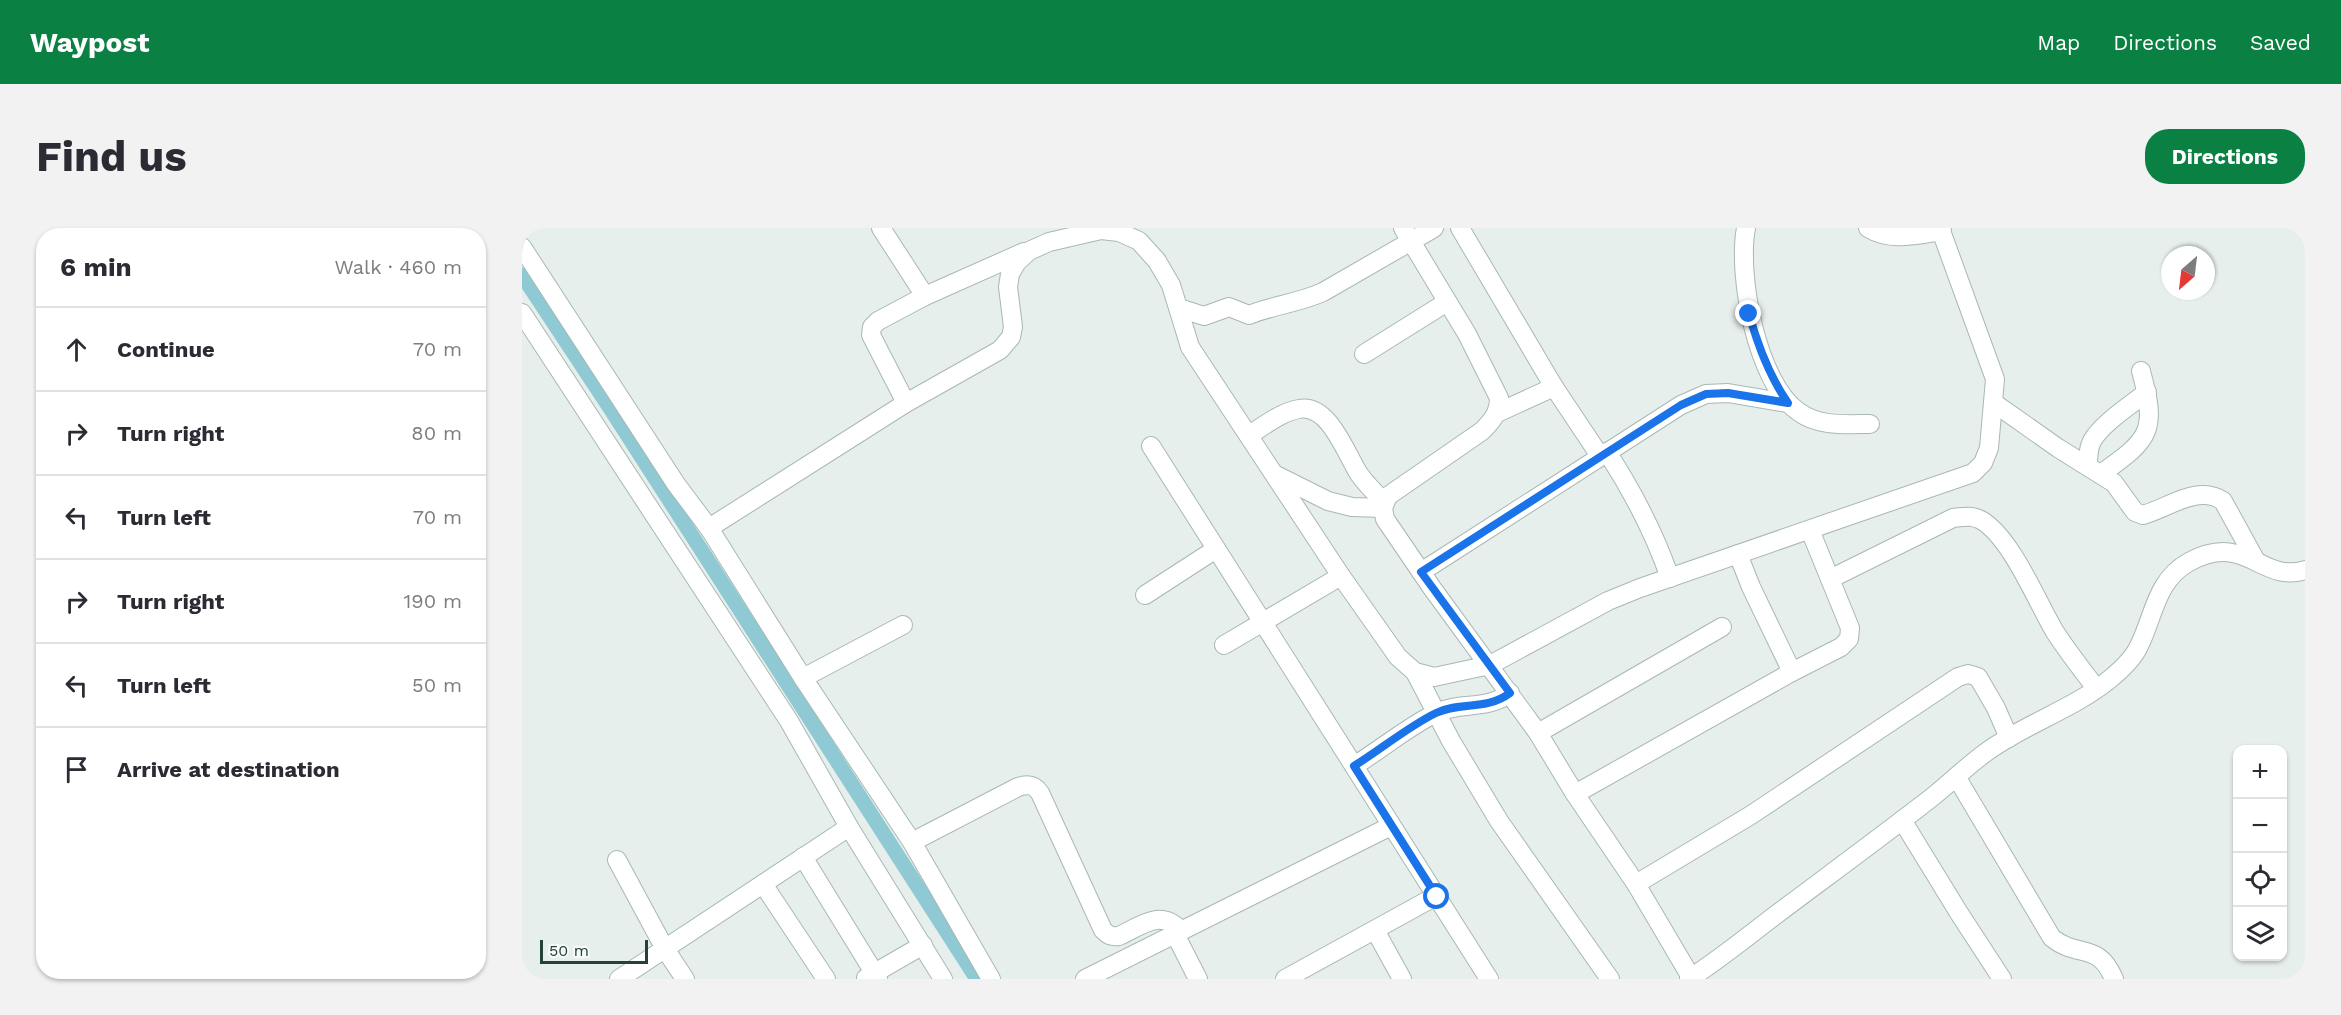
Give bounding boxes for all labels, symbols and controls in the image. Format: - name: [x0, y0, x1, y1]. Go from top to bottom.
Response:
- text: Waypost: [30, 26, 149, 59]
- text: Map: [2037, 30, 2080, 55]
- text: Directions: [2113, 30, 2217, 55]
- text: Saved: [2250, 30, 2311, 55]
- button: Directions: [2145, 129, 2305, 184]
- text: Find us: [36, 132, 187, 181]
- north arrow: [2161, 246, 2215, 300]
- text: 6 min: [60, 252, 132, 282]
- text: Walk · 460 m: [334, 255, 462, 279]
- route end: [1735, 300, 1761, 326]
- icon: ahead: [60, 333, 93, 366]
- text: Continue: [117, 337, 215, 362]
- text: 70 m: [413, 337, 462, 361]
- icon: right: [60, 417, 93, 450]
- text: Turn right: [117, 421, 224, 446]
- text: 80 m: [411, 421, 462, 445]
- icon: left: [60, 501, 93, 534]
- text: Turn left: [117, 505, 211, 530]
- text: 70 m: [413, 505, 462, 529]
- icon: right: [60, 585, 93, 618]
- text: Turn right: [117, 589, 224, 614]
- text: 190 m: [404, 589, 462, 613]
- icon: left: [60, 669, 93, 702]
- text: Turn left: [117, 673, 211, 698]
- text: 50 m: [412, 673, 462, 697]
- map controls: [2233, 745, 2287, 961]
- button: +: [2233, 745, 2287, 799]
- icon: arrive: [60, 753, 93, 786]
- text: Arrive at destination: [117, 757, 340, 782]
- button: −: [2233, 799, 2287, 853]
- button: locate: [2233, 853, 2287, 907]
- route start: [1423, 883, 1449, 909]
- button: layers: [2233, 907, 2287, 961]
- scale bar: [540, 937, 648, 964]
- text: 50 m: [549, 941, 589, 960]

